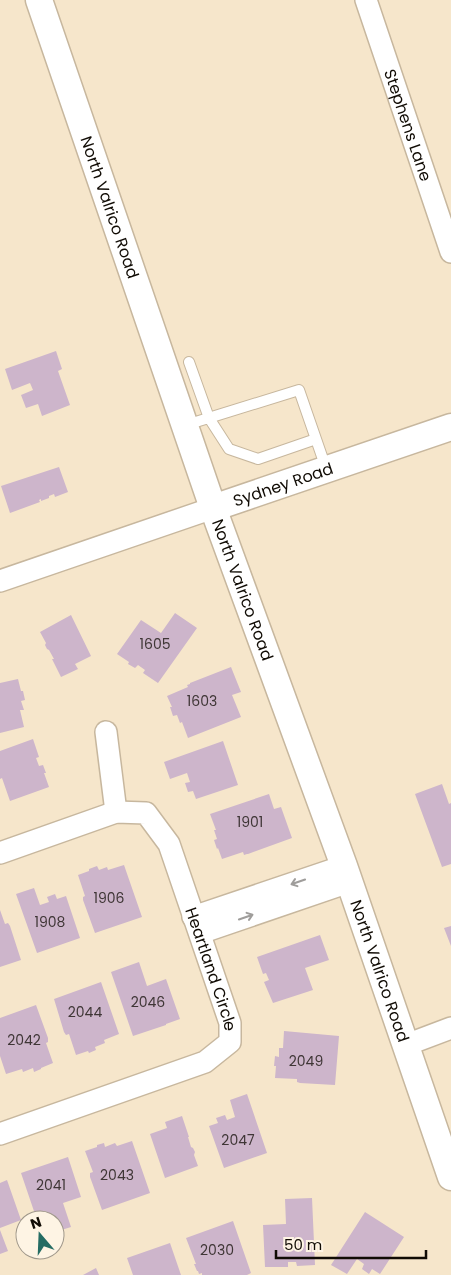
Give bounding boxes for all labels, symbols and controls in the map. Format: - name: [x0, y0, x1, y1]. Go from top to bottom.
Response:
- street label: Stephens Lane: [379, 66, 438, 184]
- street label: North Valrico Road: [75, 133, 145, 281]
- street label: Sydney Road: [230, 456, 336, 512]
- street label: North Valrico Road: [206, 516, 279, 664]
- house number: 1605: [140, 634, 170, 654]
- house number: 1603: [187, 691, 217, 711]
- house number: 1901: [237, 812, 263, 832]
- one-way arrow: [290, 877, 306, 887]
- house number: 1906: [94, 888, 125, 908]
- street label: North Valrico Road: [345, 896, 415, 1045]
- street label: Heartland Circle: [180, 904, 242, 1031]
- house number: 1908: [35, 912, 66, 932]
- one-way arrow: [237, 912, 253, 921]
- house number: 2046: [131, 992, 165, 1012]
- house number: 2044: [68, 1002, 102, 1022]
- house number: 2042: [7, 1030, 41, 1050]
- house number: 2049: [289, 1051, 323, 1071]
- house number: 2047: [221, 1130, 255, 1150]
- house number: 2043: [100, 1165, 134, 1185]
- house number: 2041: [36, 1175, 66, 1195]
- north arrow: [15, 1210, 65, 1260]
- text: N: [28, 1212, 44, 1234]
- scale bar: [276, 1228, 426, 1260]
- text: 50 m: [284, 1234, 322, 1255]
- house number: 2030: [200, 1240, 234, 1260]

